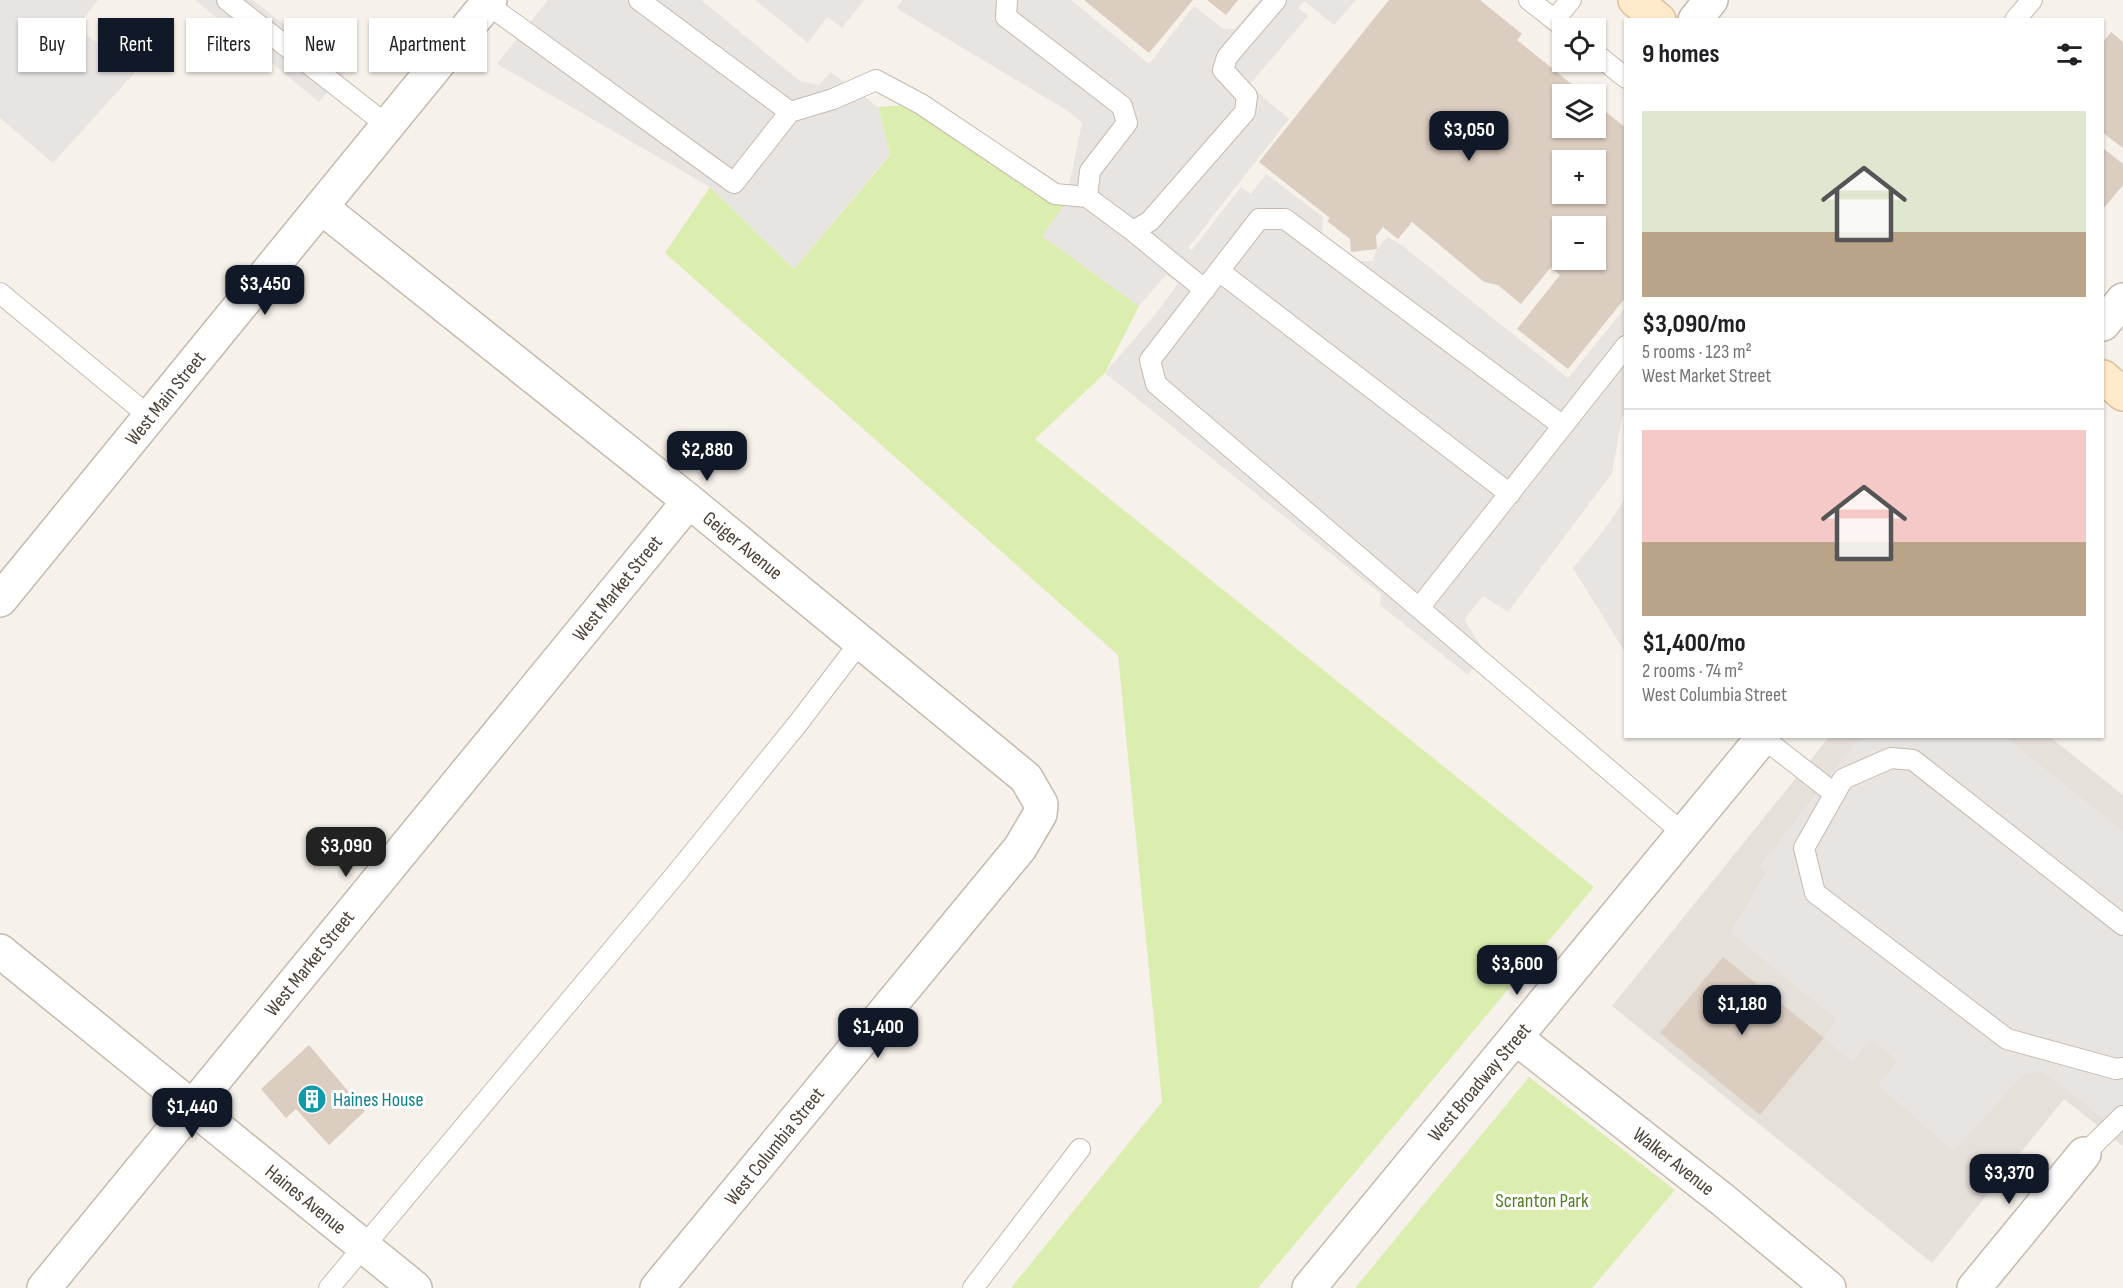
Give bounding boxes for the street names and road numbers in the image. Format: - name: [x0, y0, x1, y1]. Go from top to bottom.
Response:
- street label: West Main Street: [120, 347, 211, 451]
- street label: Geiger Avenue: [698, 506, 787, 585]
- street label: West Market Street: [568, 531, 668, 646]
- street label: West Market Street: [260, 906, 360, 1021]
- street label: West Broadway Street: [1423, 1018, 1536, 1147]
- street label: West Columbia Street: [720, 1083, 830, 1211]
- street label: Walker Avenue: [1628, 1122, 1719, 1201]
- street label: Haines Avenue: [260, 1160, 351, 1240]

